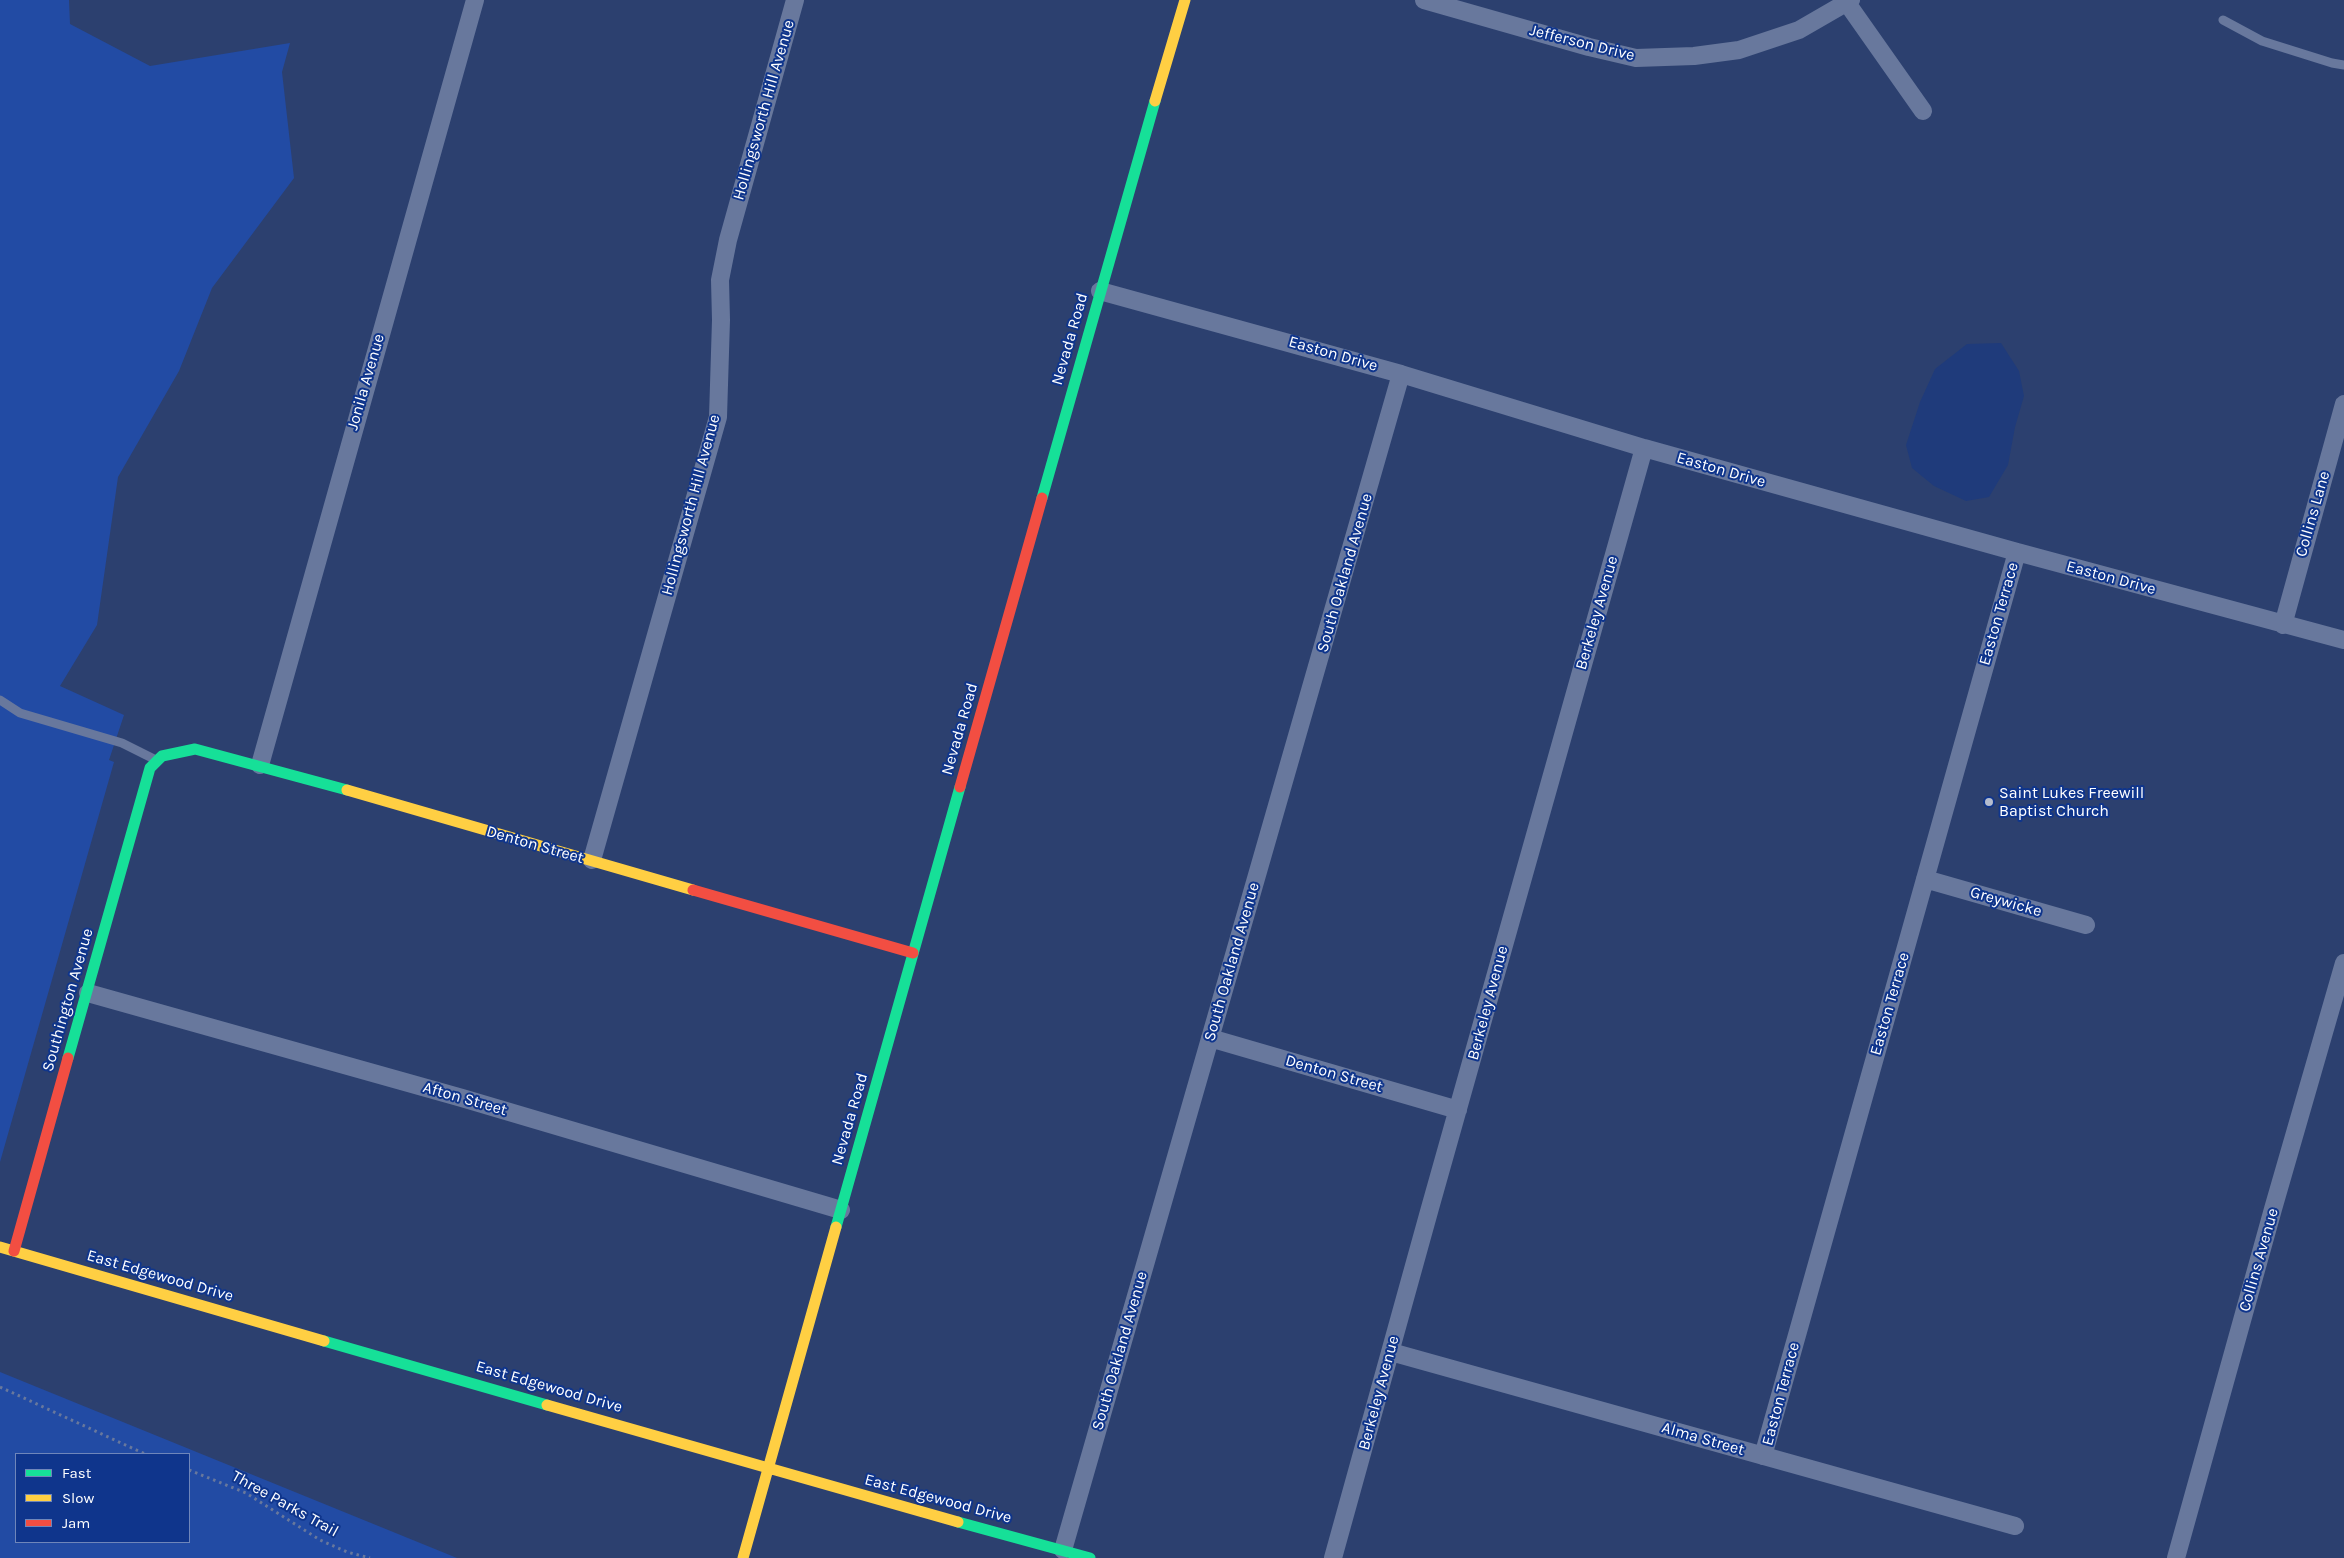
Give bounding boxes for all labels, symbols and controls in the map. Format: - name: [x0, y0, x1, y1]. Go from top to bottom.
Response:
- street label: Hollingsworth Hill Avenue: [729, 18, 799, 202]
- street label: Jefferson Drive: [1527, 21, 1637, 65]
- street label: Nevada Road: [1048, 291, 1092, 387]
- street label: Jonila Avenue: [343, 332, 389, 432]
- street label: Easton Drive: [1286, 332, 1380, 376]
- street label: Hollingsworth Hill Avenue: [658, 412, 724, 598]
- street label: Easton Drive: [1674, 448, 1768, 492]
- street label: Collins Lane: [2292, 469, 2334, 559]
- street label: South Oakland Avenue: [1313, 491, 1377, 655]
- street label: Berkeley Avenue: [1572, 554, 1622, 672]
- street label: Easton Drive: [2064, 557, 2158, 599]
- street label: Easton Terrace: [1975, 560, 2023, 668]
- street label: Nevada Road: [938, 681, 982, 777]
- place label: Saint Lukes Freewill Baptist Church: [1999, 783, 2144, 821]
- marker: Saint Lukes Freewill Baptist Church: [1983, 796, 1995, 808]
- street label: Denton Street: [484, 822, 586, 868]
- street label: South Oakland Avenue: [1200, 880, 1264, 1044]
- street label: Greywicke: [1968, 883, 2044, 921]
- street label: Southington Avenue: [38, 926, 98, 1074]
- street label: Berkeley Avenue: [1463, 944, 1513, 1062]
- street label: Easton Terrace: [1866, 950, 1914, 1058]
- street label: Denton Street: [1283, 1051, 1385, 1097]
- street label: Nevada Road: [828, 1071, 872, 1167]
- street label: Afton Street: [421, 1078, 509, 1120]
- street label: Collins Avenue: [2235, 1206, 2283, 1314]
- street label: East Edgewood Drive: [85, 1246, 235, 1306]
- street label: South Oakland Avenue: [1088, 1269, 1152, 1433]
- street label: Berkeley Avenue: [1354, 1334, 1404, 1452]
- street label: Easton Terrace: [1758, 1340, 1804, 1448]
- street label: East Edgewood Drive: [474, 1357, 624, 1417]
- street label: Alma Street: [1659, 1418, 1747, 1460]
- legend: [15, 1453, 190, 1543]
- text: Fast: [62, 1464, 91, 1482]
- street label: Three Parks Trail: [228, 1467, 342, 1541]
- street label: East Edgewood Drive: [862, 1470, 1014, 1528]
- text: Slow: [62, 1489, 94, 1507]
- text: Jam: [62, 1514, 90, 1532]

